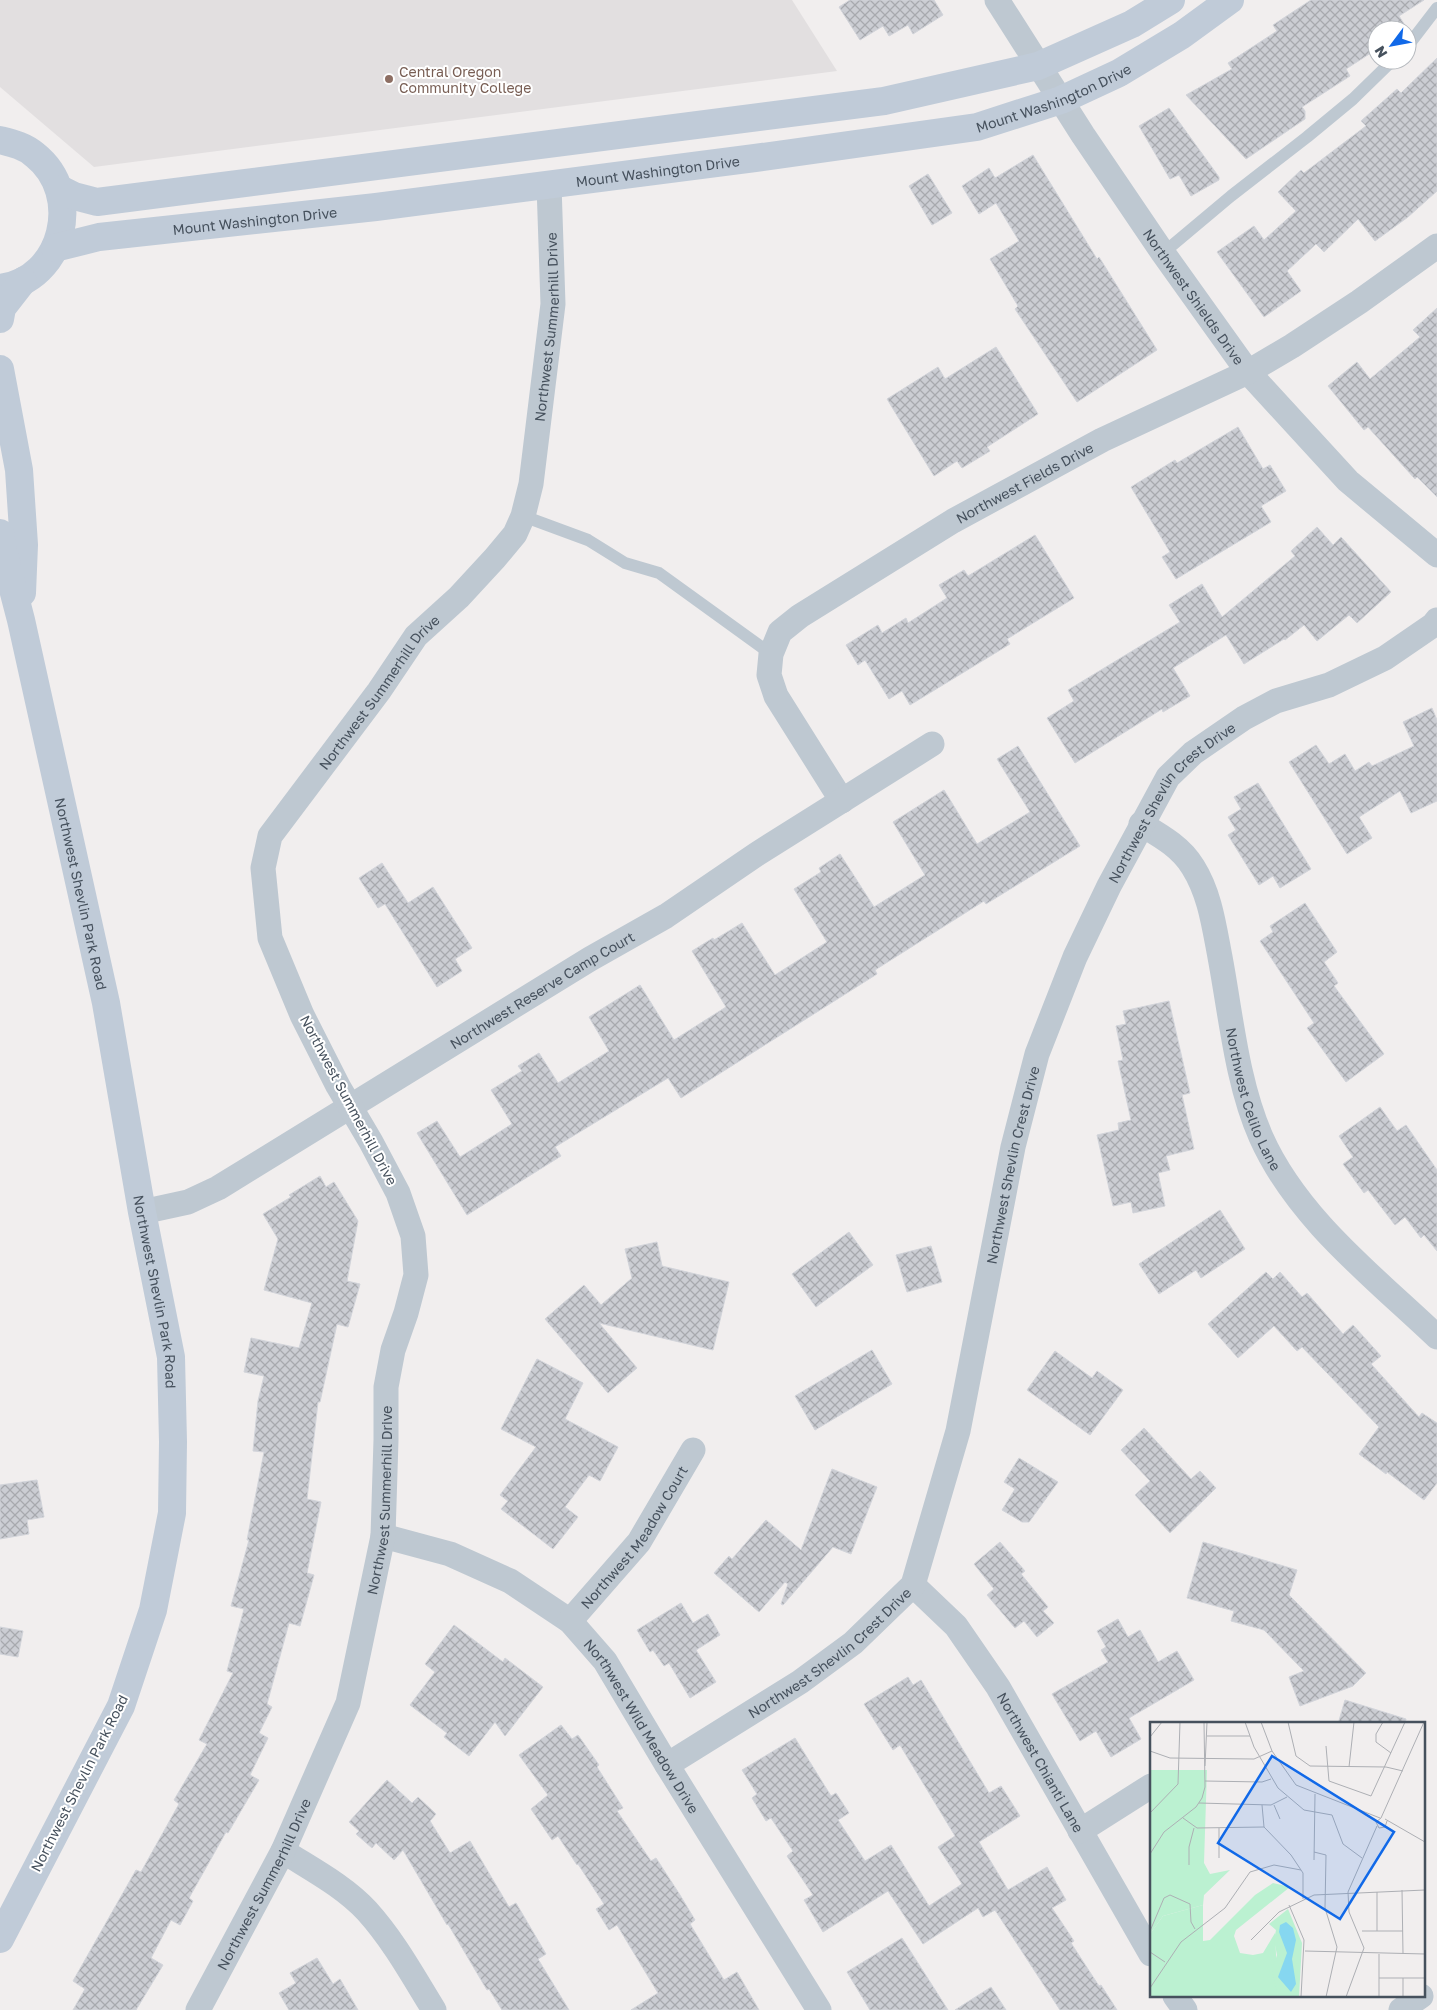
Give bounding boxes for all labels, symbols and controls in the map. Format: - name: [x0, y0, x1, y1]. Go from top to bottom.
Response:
- north arrow: [1367, 20, 1417, 70]
- text: N: [1371, 43, 1391, 61]
- street label: Mount Washington Drive: [974, 59, 1134, 135]
- place label: Central Oregon Community College: [399, 63, 531, 96]
- marker: Central Oregon Community College: [383, 73, 395, 85]
- street label: Mount Washington Drive: [575, 152, 741, 190]
- street label: Mount Washington Drive: [172, 203, 338, 237]
- street label: Northwest Shields Drive: [1140, 225, 1248, 368]
- street label: Northwest Summerhill Drive: [530, 232, 562, 423]
- street label: Northwest Fields Drive: [953, 438, 1096, 526]
- street label: Northwest Summerhill Drive: [315, 611, 443, 773]
- street label: Northwest Shevlin Crest Drive: [1104, 718, 1238, 886]
- street label: Northwest Shevlin Park Road: [52, 796, 111, 992]
- street label: Northwest Reserve Camp Court: [446, 927, 637, 1052]
- street label: Northwest Summerhill Drive: [297, 1012, 401, 1188]
- street label: Northwest Celilo Lane: [1223, 1026, 1285, 1173]
- street label: Northwest Shevlin Crest Drive: [982, 1064, 1042, 1266]
- street label: Northwest Shevlin Park Road: [131, 1194, 180, 1389]
- street label: Northwest Summerhill Drive: [362, 1406, 395, 1596]
- street label: Northwest Meadow Court: [577, 1462, 691, 1612]
- street label: Northwest Shevlin Crest Drive: [745, 1584, 914, 1721]
- street label: Northwest Wild Meadow Drive: [581, 1635, 703, 1816]
- street label: Northwest Chianti Lane: [994, 1689, 1088, 1835]
- street label: Northwest Shevlin Park Road: [27, 1692, 131, 1874]
- inset map: [1150, 1722, 1424, 1998]
- street label: Northwest Summerhill Drive: [213, 1796, 314, 1973]

